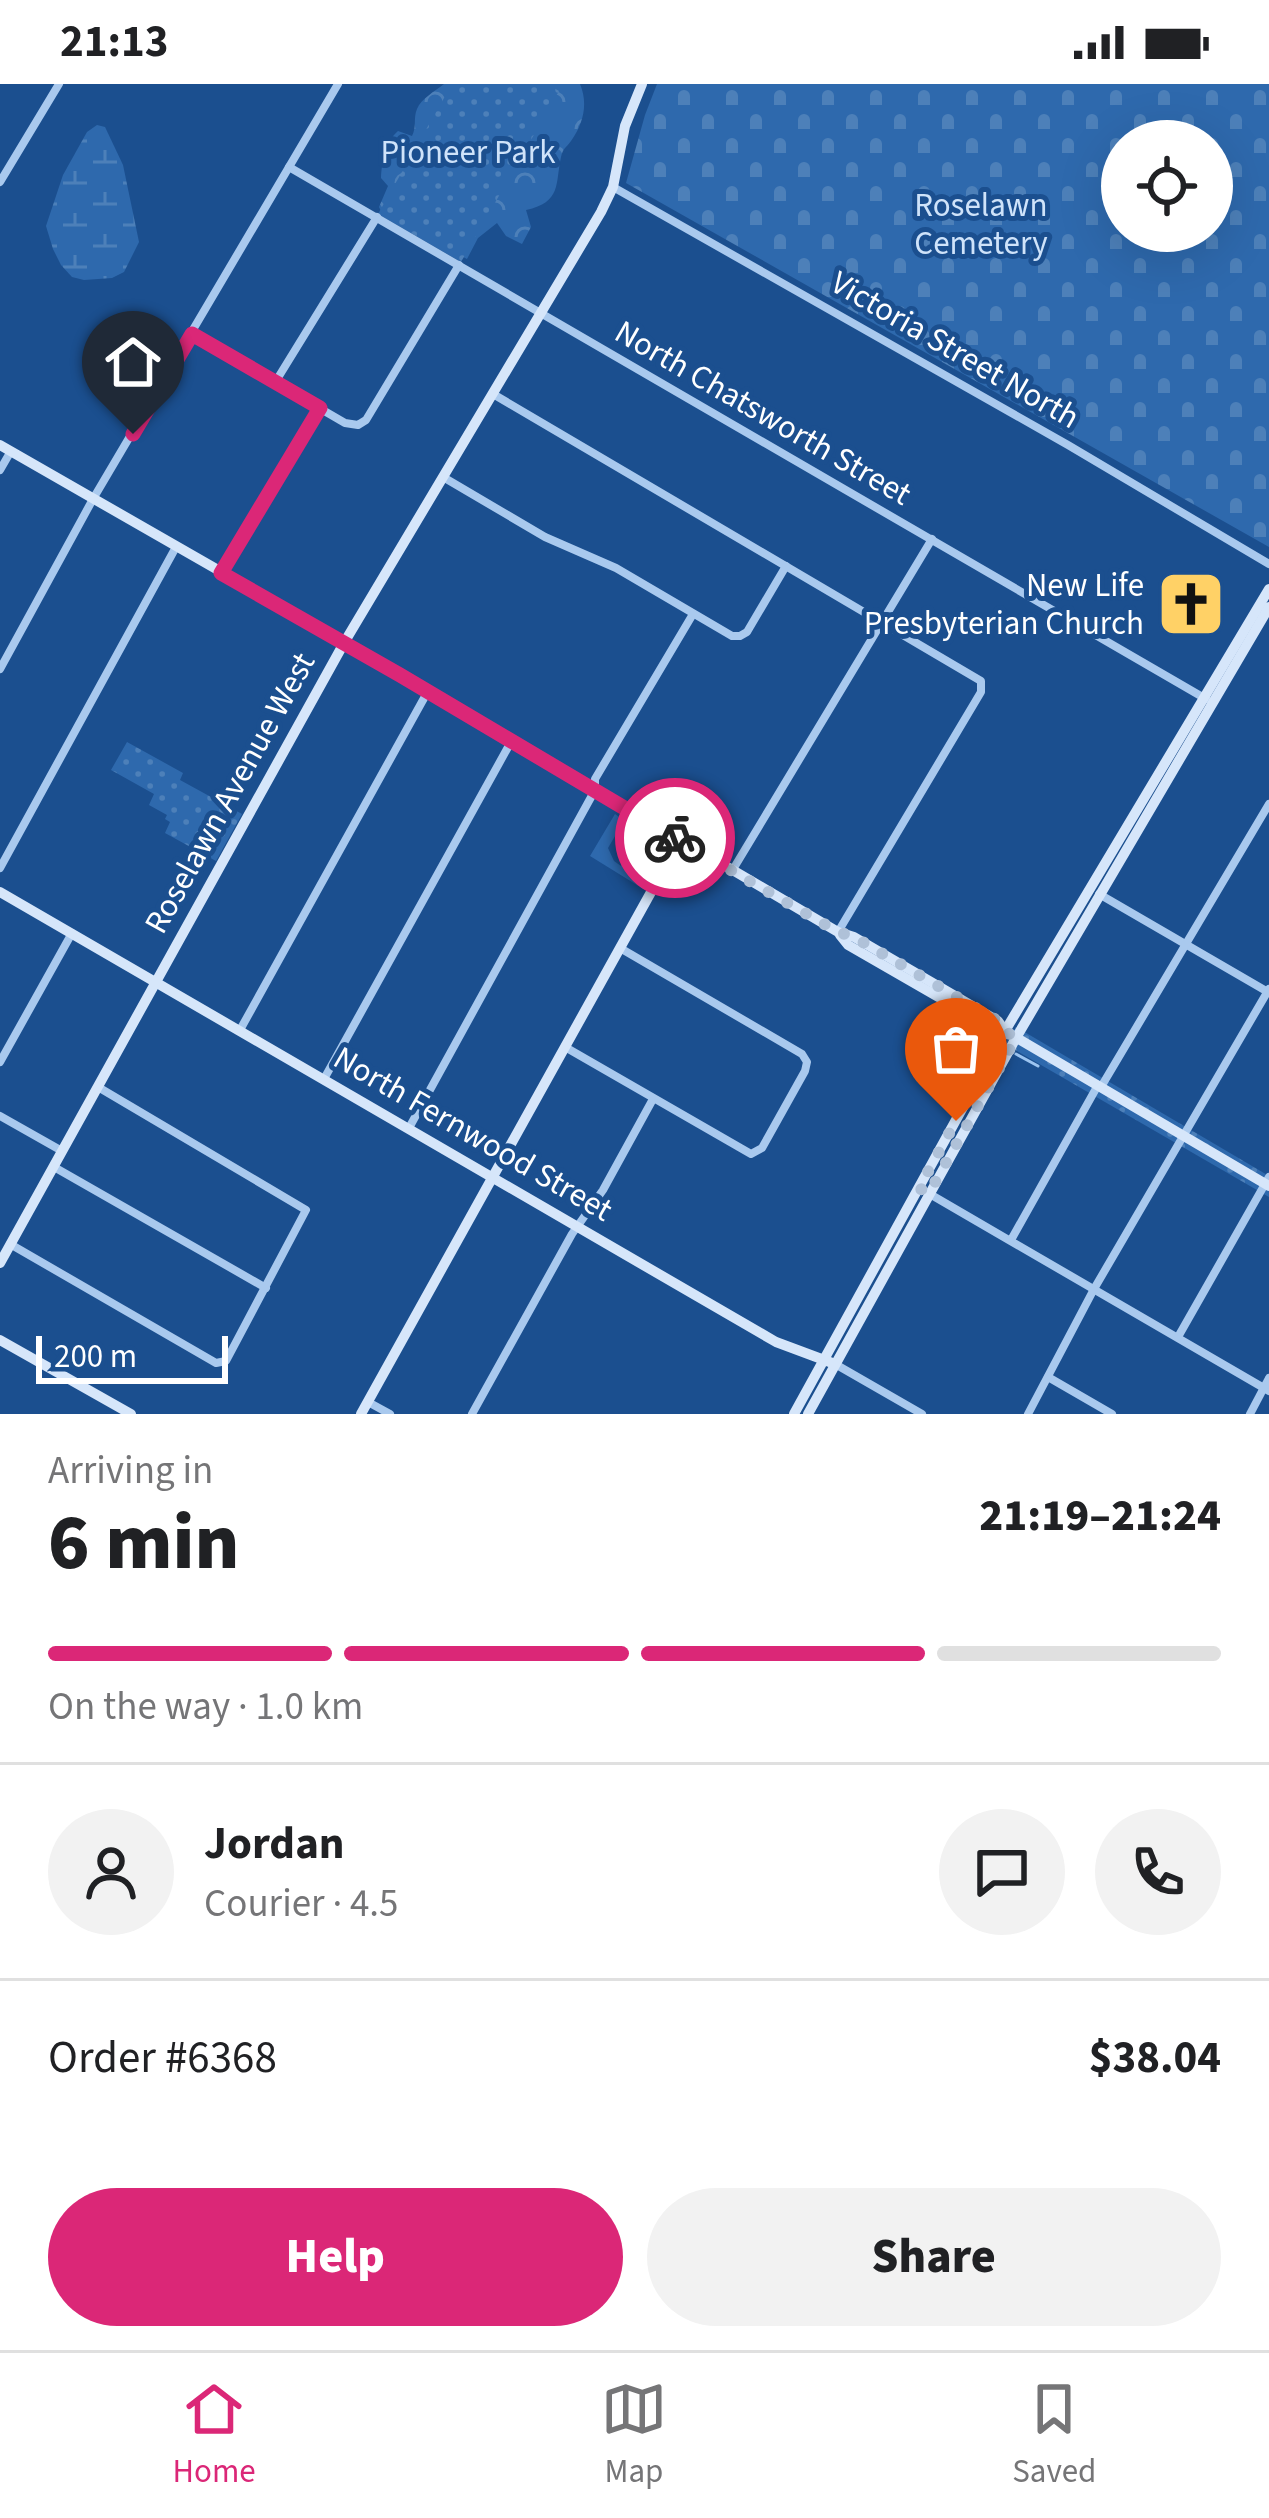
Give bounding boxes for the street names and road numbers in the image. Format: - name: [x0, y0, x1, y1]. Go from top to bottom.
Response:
- street label: Victoria Street North: [822, 260, 1088, 440]
- street label: North Chatsworth Street: [606, 309, 920, 517]
- street label: Roselawn Avenue West: [133, 644, 327, 942]
- street label: North Fernwood Street: [325, 1035, 621, 1233]

